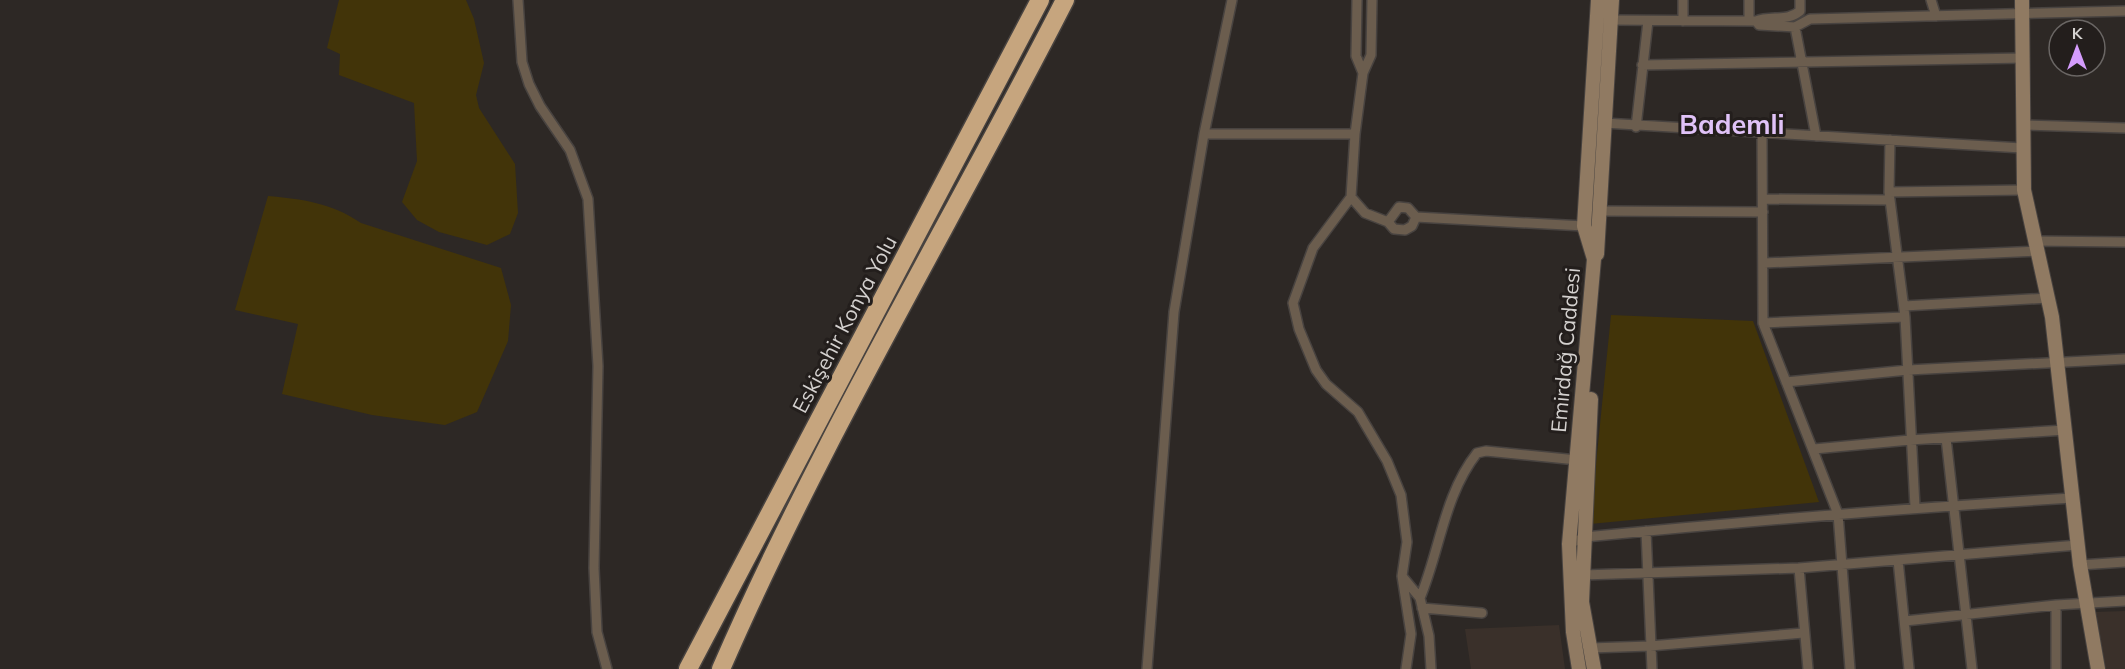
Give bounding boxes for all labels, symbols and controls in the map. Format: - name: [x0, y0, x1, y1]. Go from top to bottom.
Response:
- north arrow: [2047, 18, 2107, 78]
- text: K: [2072, 23, 2084, 43]
- district label: Bademli: [1679, 107, 1785, 141]
- street label: Eskişehir Konya Yolu: [786, 231, 902, 417]
- street label: Emirdağ Caddesi: [1545, 267, 1585, 433]

